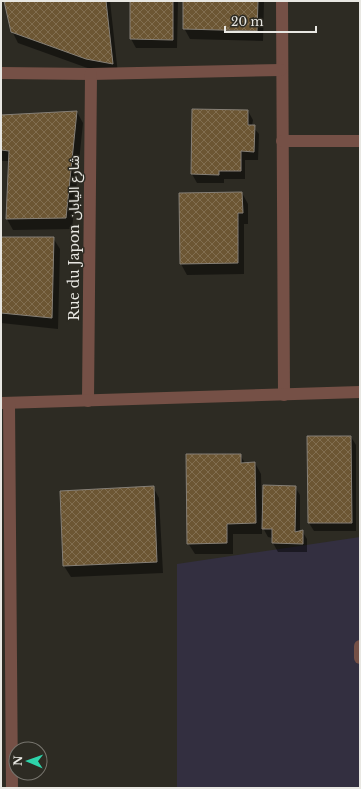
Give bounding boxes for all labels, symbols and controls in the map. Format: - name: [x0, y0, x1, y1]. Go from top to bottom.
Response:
- scale bar: [225, 8, 316, 34]
- text: 20 m: [231, 14, 263, 29]
- street label: Rue du Japon شارع اليابان: [65, 155, 85, 321]
- north arrow: [8, 741, 48, 781]
- text: N: [11, 755, 25, 766]

